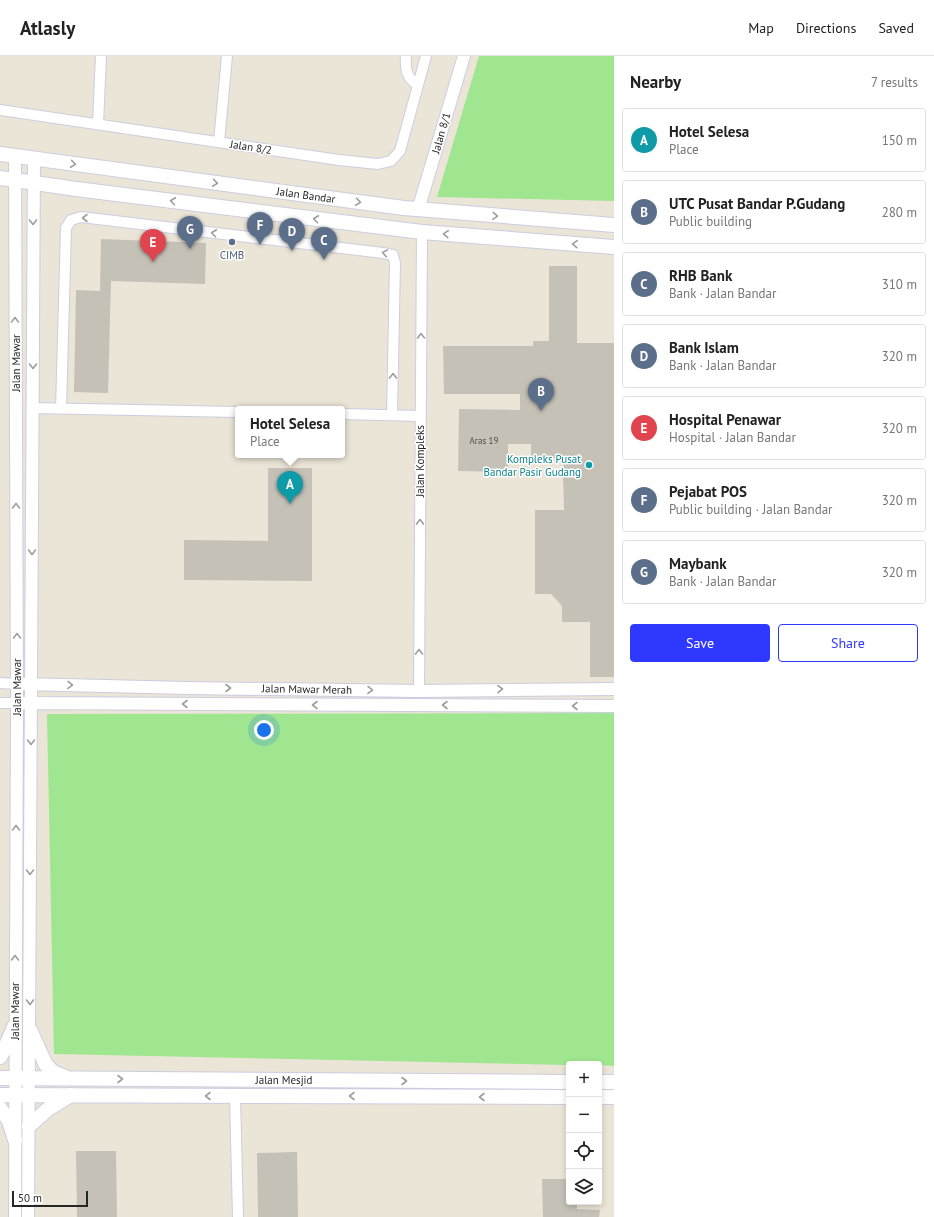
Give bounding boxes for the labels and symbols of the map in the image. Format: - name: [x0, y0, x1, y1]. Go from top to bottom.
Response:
- street label: Jalan 8/1: [428, 111, 454, 156]
- street label: Jalan 8/2: [228, 137, 273, 157]
- one-way arrow: [70, 159, 76, 168]
- one-way arrow: [212, 178, 218, 187]
- street label: Jalan Bandar: [275, 184, 337, 206]
- one-way arrow: [170, 197, 177, 206]
- one-way arrow: [355, 197, 361, 206]
- one-way arrow: [492, 211, 498, 220]
- pin: F: [247, 212, 273, 245]
- one-way arrow: [82, 213, 88, 222]
- one-way arrow: [313, 215, 319, 224]
- pin: G: [177, 216, 203, 249]
- pin: D: [279, 218, 305, 251]
- one-way arrow: [29, 219, 37, 225]
- pin: C: [311, 227, 337, 260]
- pin: E: [140, 229, 166, 262]
- one-way arrow: [211, 229, 217, 238]
- one-way arrow: [442, 229, 449, 238]
- marker: CIMB: [227, 237, 237, 247]
- one-way arrow: [572, 239, 578, 248]
- place label: CIMB: [220, 248, 244, 262]
- one-way arrow: [381, 250, 388, 258]
- one-way arrow: [11, 317, 19, 323]
- one-way arrow: [417, 333, 425, 339]
- street label: Jalan Mawar: [9, 334, 23, 393]
- one-way arrow: [29, 363, 37, 369]
- one-way arrow: [389, 373, 397, 379]
- pin: B: [528, 378, 554, 411]
- street label: Jalan Kompleks: [413, 425, 427, 498]
- house number: Aras 19: [470, 435, 498, 446]
- place label: Kompleks Pusat Bandar Pasir Gudang: [484, 452, 581, 479]
- marker: Kompleks Pusat Bandar Pasir Gudang: [584, 460, 594, 470]
- pin: A: [277, 471, 303, 504]
- one-way arrow: [12, 503, 20, 509]
- one-way arrow: [416, 519, 424, 525]
- one-way arrow: [28, 549, 36, 555]
- one-way arrow: [13, 633, 21, 639]
- one-way arrow: [415, 649, 423, 655]
- street label: Jalan Mawar: [10, 658, 24, 717]
- one-way arrow: [67, 680, 73, 689]
- street label: Jalan Mawar Merah: [261, 681, 352, 697]
- one-way arrow: [225, 684, 231, 692]
- one-way arrow: [497, 685, 503, 693]
- one-way arrow: [367, 686, 373, 694]
- one-way arrow: [182, 700, 188, 708]
- one-way arrow: [312, 701, 318, 709]
- one-way arrow: [442, 701, 448, 709]
- one-way arrow: [572, 702, 578, 710]
- your location: [254, 720, 274, 740]
- one-way arrow: [27, 739, 35, 745]
- one-way arrow: [12, 825, 20, 831]
- one-way arrow: [26, 869, 34, 875]
- one-way arrow: [11, 955, 19, 961]
- street label: Jalan Mawar: [8, 982, 22, 1041]
- one-way arrow: [26, 999, 34, 1005]
- street label: Jalan Mesjid: [254, 1073, 313, 1087]
- one-way arrow: [117, 1075, 123, 1083]
- one-way arrow: [401, 1077, 407, 1085]
- one-way arrow: [205, 1092, 211, 1100]
- one-way arrow: [349, 1092, 355, 1100]
- one-way arrow: [479, 1093, 485, 1101]
- scale bar: [12, 1189, 88, 1208]

